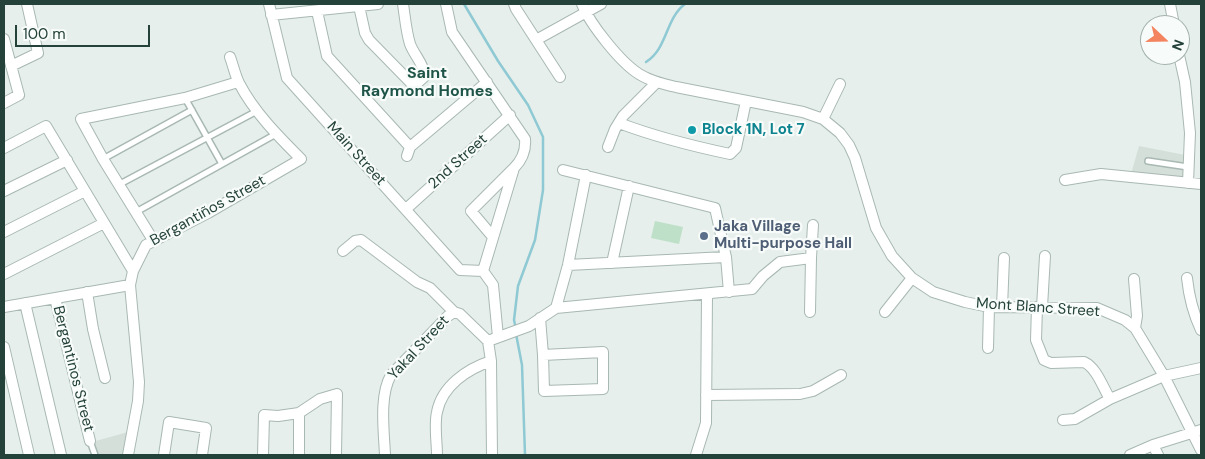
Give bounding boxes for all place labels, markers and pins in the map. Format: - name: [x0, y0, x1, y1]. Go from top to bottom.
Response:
- place label: Block 1N, Lot 7: [702, 121, 805, 139]
- marker: Block 1N, Lot 7: [686, 124, 698, 136]
- place label: Jaka Village Multi-purpose Hall: [714, 218, 852, 253]
- marker: Jaka Village Multi-purpose Hall: [698, 230, 710, 242]

